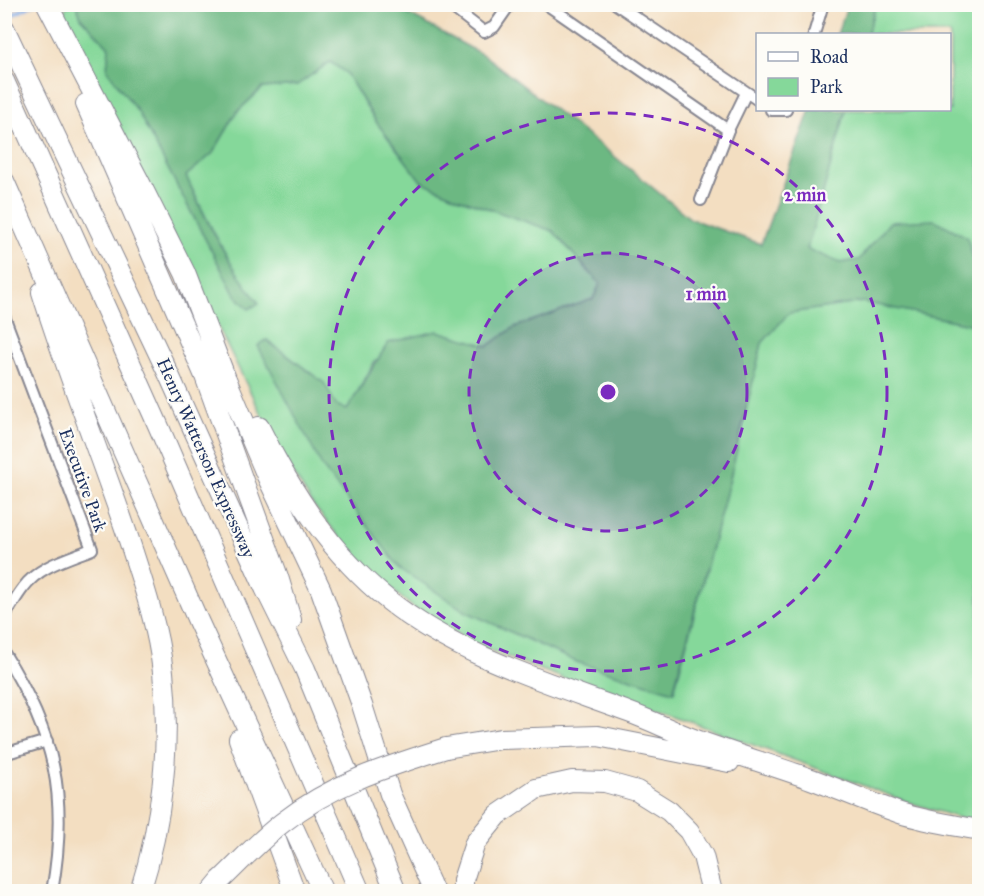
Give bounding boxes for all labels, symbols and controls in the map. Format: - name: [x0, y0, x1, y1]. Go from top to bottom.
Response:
- legend: [756, 33, 951, 111]
- text: Road: [810, 46, 848, 68]
- text: Park: [810, 76, 843, 98]
- text: 2 min: [784, 184, 827, 206]
- text: 1 min: [686, 283, 727, 305]
- street label: Henry Watterson Expressway: [152, 355, 260, 562]
- centre of rings: [598, 382, 618, 402]
- street label: Executive Park: [54, 425, 112, 536]

